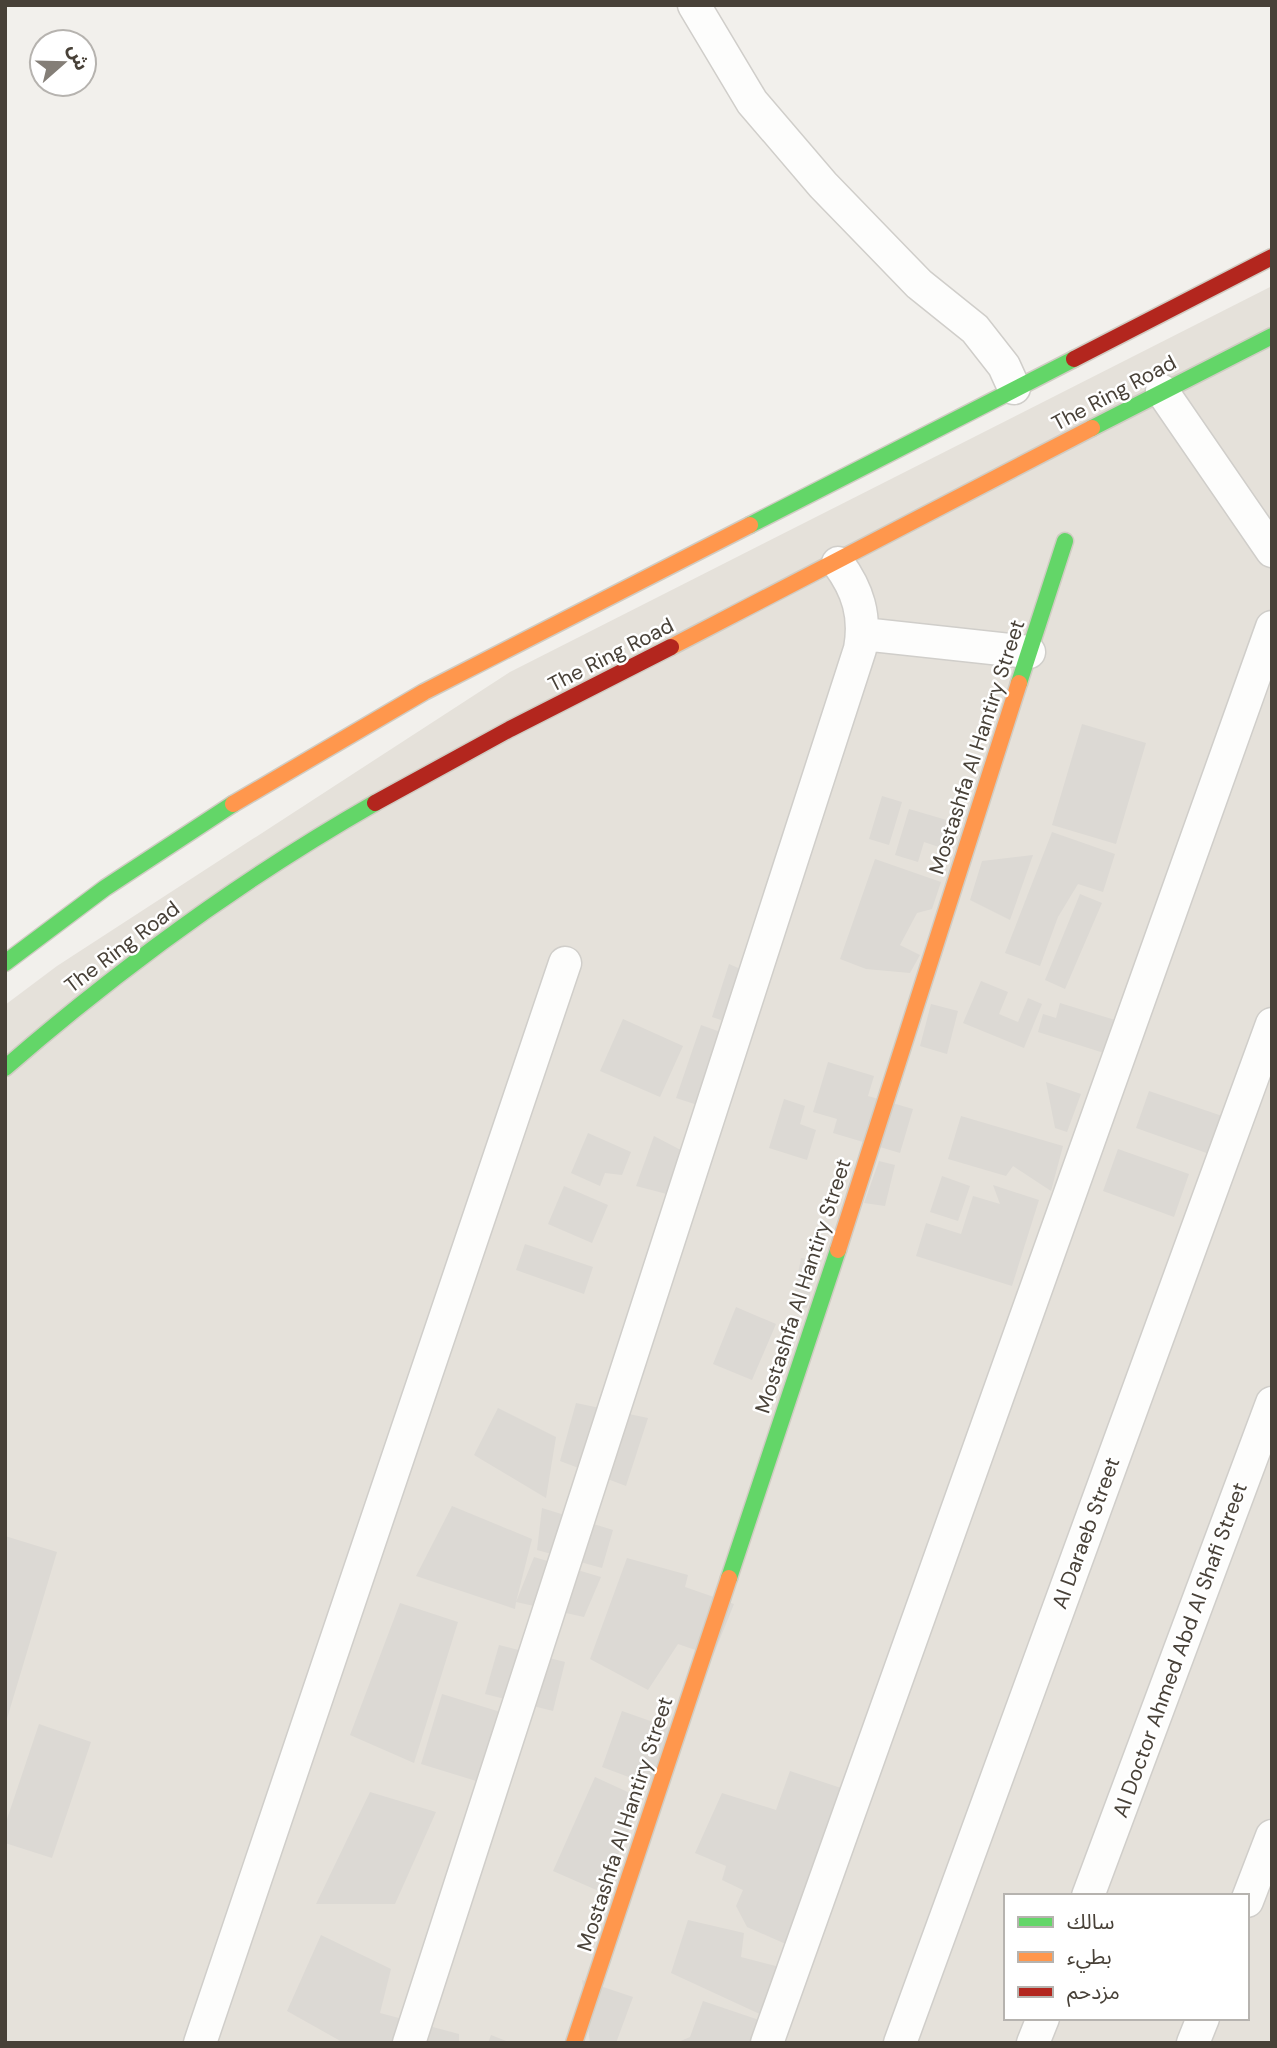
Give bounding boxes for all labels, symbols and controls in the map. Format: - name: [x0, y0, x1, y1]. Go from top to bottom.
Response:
- north arrow: [28, 28, 98, 98]
- text: ش: [62, 41, 95, 74]
- street label: The Ring Road: [1047, 348, 1181, 438]
- street label: The Ring Road: [544, 611, 678, 699]
- street label: Mostashfa Al Hantiry Street: [923, 616, 1031, 878]
- street label: The Ring Road: [59, 895, 185, 999]
- street label: Mostashfa Al Hantiry Street: [749, 1155, 857, 1417]
- street label: Al Daraeb Street: [1046, 1453, 1126, 1613]
- street label: Al Doctor Ahmed Abd Al Shafi Street: [1106, 1479, 1254, 1821]
- street label: Mostashfa Al Hantiry Street: [571, 1693, 679, 1955]
- legend: [1004, 1894, 1249, 2020]
- text: سالك: [1067, 1908, 1114, 1936]
- text: بطيء: [1067, 1943, 1112, 1973]
- text: مزدحم: [1067, 1978, 1120, 2007]

